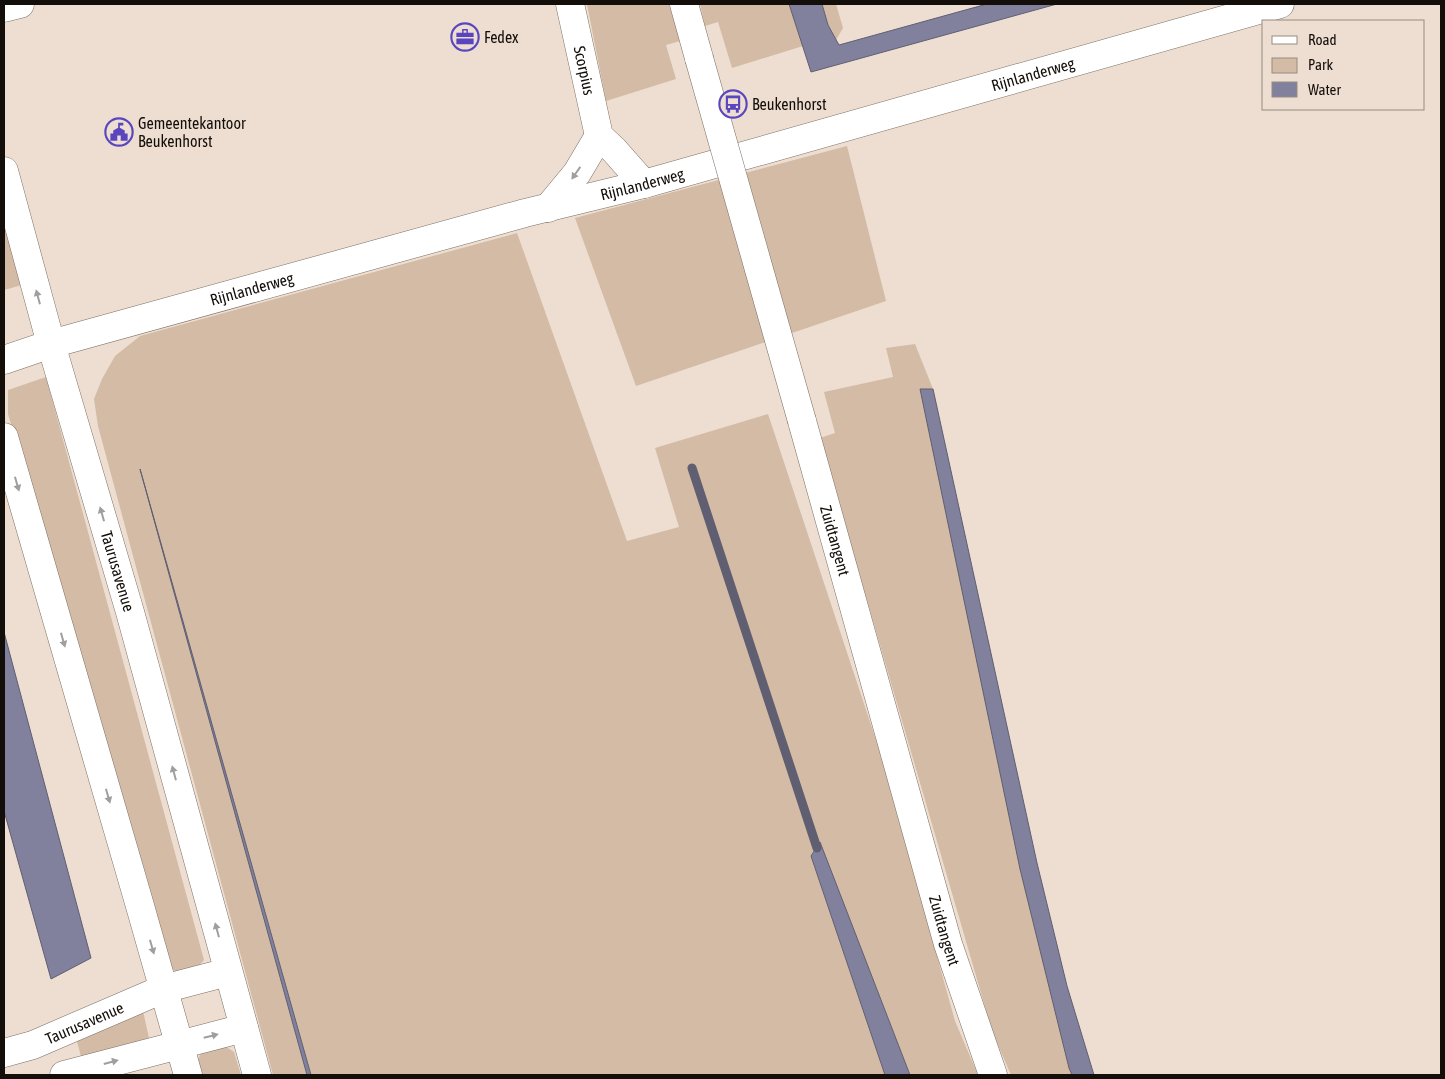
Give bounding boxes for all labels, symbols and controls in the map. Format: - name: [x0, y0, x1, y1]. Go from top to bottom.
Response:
- legend: [1262, 20, 1425, 110]
- office icon: Fedex: [450, 22, 480, 52]
- place label: Fedex: [484, 28, 519, 46]
- text: Road: [1308, 31, 1337, 48]
- street label: Scorpius: [570, 44, 599, 97]
- street label: Rijnlanderweg: [989, 54, 1077, 94]
- text: Park: [1308, 56, 1333, 73]
- text: Water: [1308, 81, 1341, 98]
- bus stop icon: Beukenhorst: [718, 89, 748, 119]
- place label: Beukenhorst: [752, 95, 827, 113]
- place label: Gemeentekantoor Beukenhorst: [138, 114, 246, 150]
- public building icon: Gemeentekantoor Beukenhorst: [104, 117, 134, 147]
- street label: Rijnlanderweg: [598, 164, 686, 203]
- one-way arrow: [571, 166, 581, 180]
- street label: Rijnlanderweg: [208, 268, 296, 309]
- one-way arrow: [34, 290, 42, 305]
- one-way arrow: [14, 476, 22, 491]
- street label: Zuidtangent: [817, 503, 854, 578]
- one-way arrow: [97, 507, 105, 522]
- street label: Taurusavenue: [98, 529, 138, 613]
- one-way arrow: [59, 632, 67, 647]
- one-way arrow: [170, 766, 178, 781]
- one-way arrow: [105, 788, 113, 803]
- street label: Zuidtangent: [926, 893, 964, 968]
- one-way arrow: [212, 923, 220, 938]
- one-way arrow: [148, 940, 156, 955]
- street label: Taurusavenue: [43, 998, 126, 1048]
- one-way arrow: [204, 1032, 219, 1040]
- one-way arrow: [104, 1058, 119, 1066]

